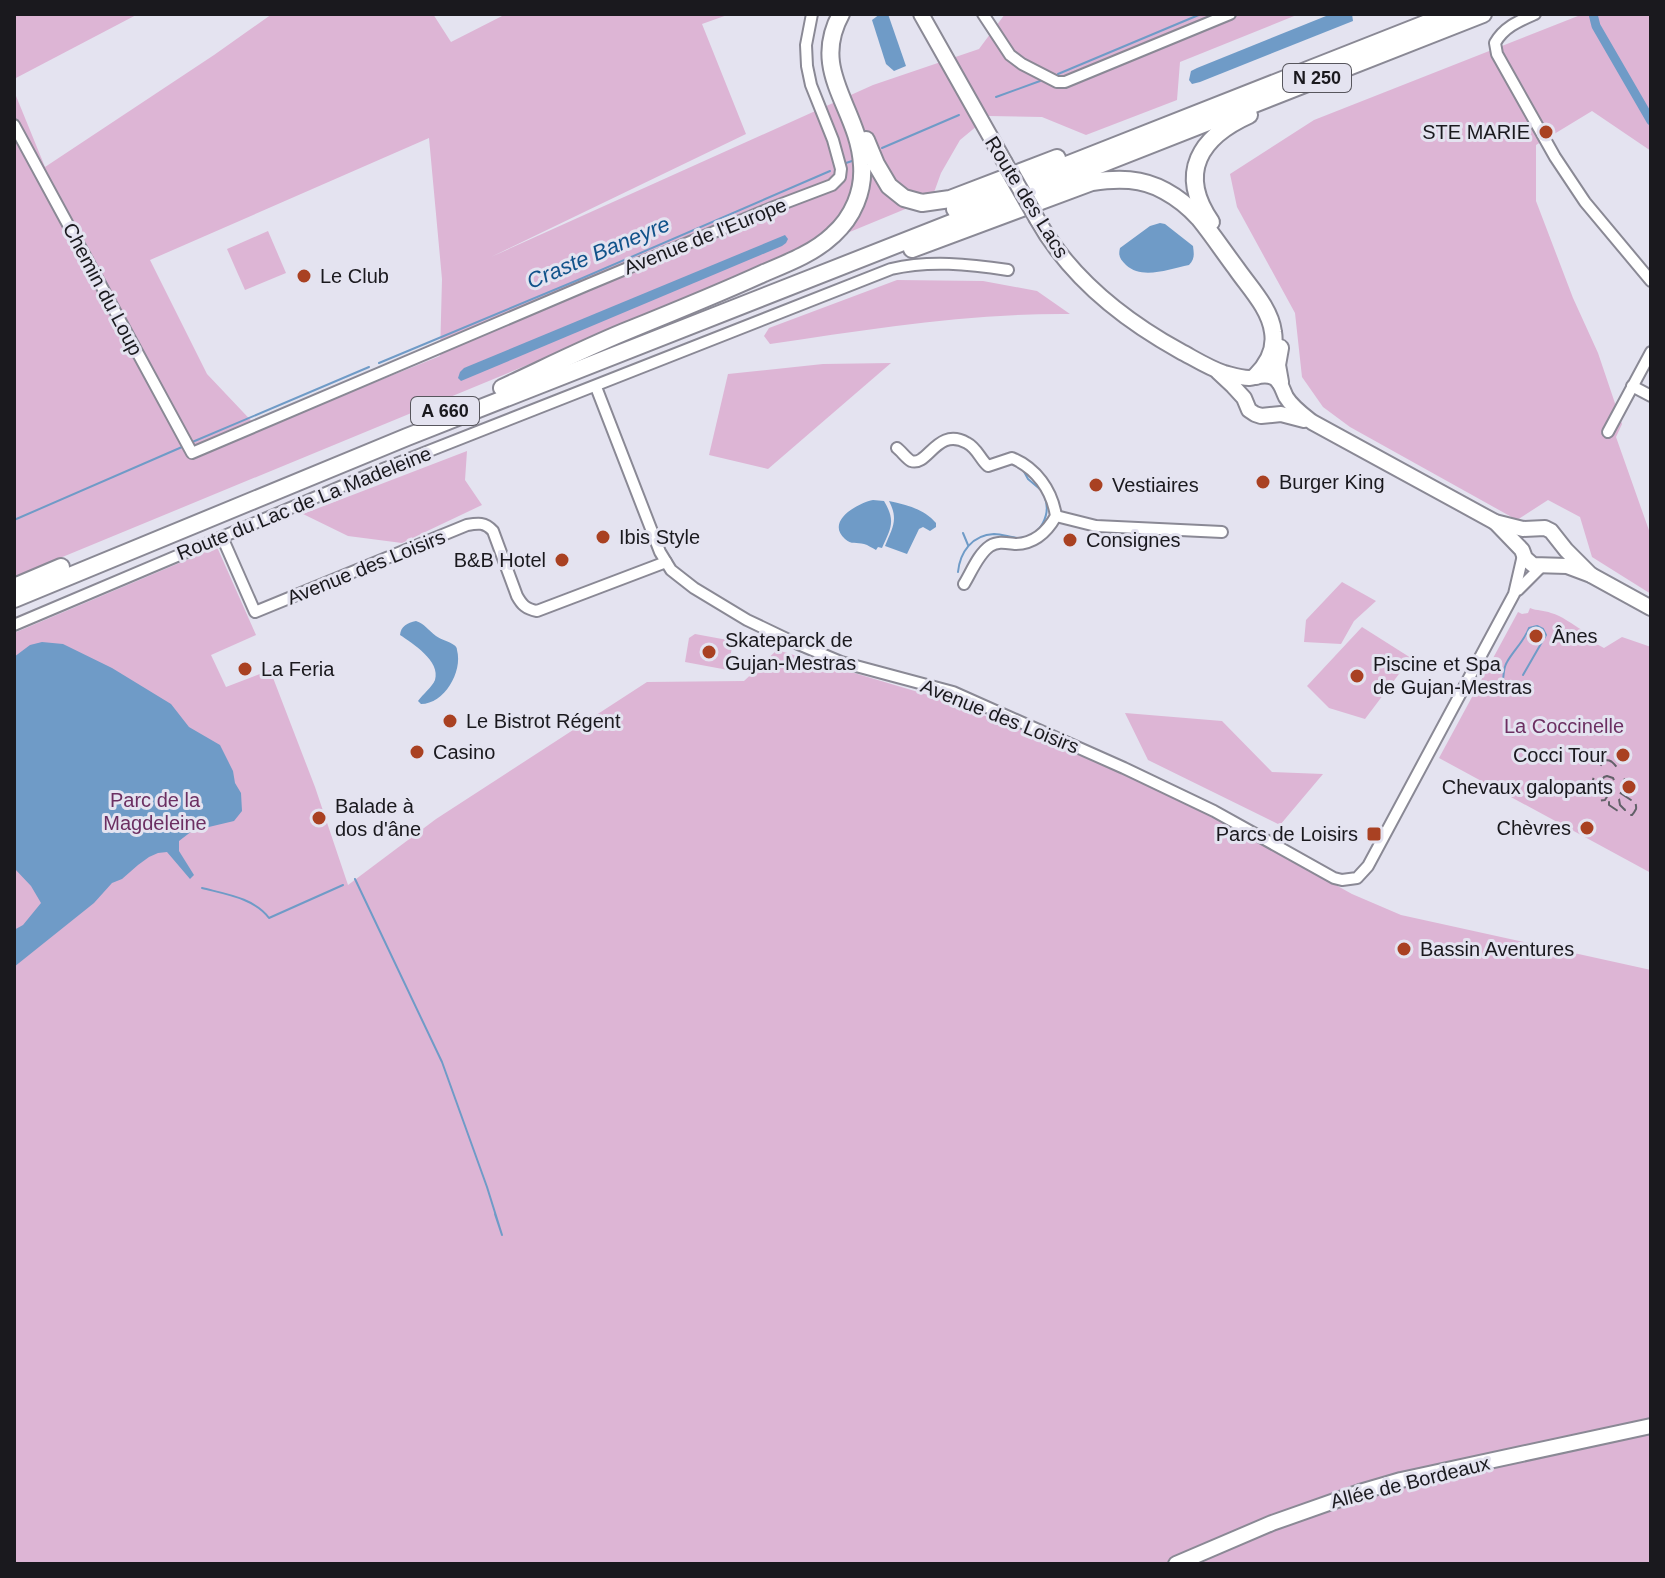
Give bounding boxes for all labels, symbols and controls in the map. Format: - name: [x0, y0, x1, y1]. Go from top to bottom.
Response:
- road number: N 250: [1283, 64, 1351, 92]
- place label: STE MARIE: [1422, 121, 1530, 143]
- marker: STE MARIE: [1537, 123, 1555, 141]
- street label: Route des Lacs: [981, 132, 1073, 262]
- street label: Avenue de l'Europe: [620, 193, 790, 279]
- water label: Craste Baneyre: [523, 211, 673, 294]
- street label: Chemin du Loup: [59, 219, 147, 359]
- place label: Le Club: [320, 265, 389, 287]
- marker: Le Club: [295, 267, 313, 285]
- road number: A 660: [411, 397, 479, 425]
- street label: Route du Lac de La Madeleine: [174, 442, 434, 564]
- place label: Burger King: [1279, 471, 1385, 493]
- marker: Burger King: [1254, 473, 1272, 491]
- place label: Vestiaires: [1112, 474, 1199, 496]
- marker: Vestiaires: [1087, 476, 1105, 494]
- street label: Avenue des Loisirs: [284, 525, 448, 609]
- place label: Ibis Style: [619, 526, 700, 548]
- marker: Ibis Style: [594, 528, 612, 546]
- place label: Consignes: [1086, 529, 1181, 551]
- marker: Consignes: [1061, 531, 1079, 549]
- place label: B&B Hotel: [454, 549, 546, 571]
- marker: B&B Hotel: [553, 551, 571, 569]
- place label: Ânes: [1552, 625, 1598, 647]
- marker: Ânes: [1527, 627, 1545, 645]
- place label: Skateparck de Gujan-Mestras: [725, 629, 856, 674]
- marker: Skateparck de Gujan-Mestras: [700, 643, 718, 661]
- place label: Piscine et Spa de Gujan-Mestras: [1373, 653, 1532, 698]
- place label: La Feria: [261, 658, 335, 680]
- marker: La Feria: [236, 660, 254, 678]
- marker: Piscine et Spa de Gujan-Mestras: [1348, 667, 1366, 685]
- street label: Avenue des Loisirs: [918, 674, 1082, 758]
- place label: Le Bistrot Régent: [466, 710, 621, 732]
- marker: Le Bistrot Régent: [441, 712, 459, 730]
- park label: La Coccinelle: [1504, 715, 1624, 737]
- place label: Casino: [433, 741, 495, 763]
- marker: Casino: [408, 743, 426, 761]
- place label: Cocci Tour: [1513, 744, 1607, 766]
- marker: Cocci Tour: [1614, 746, 1632, 764]
- place label: Chevaux galopants: [1442, 776, 1613, 798]
- marker: Chevaux galopants: [1620, 778, 1638, 796]
- park label: Parc de la Magdeleine: [103, 789, 207, 834]
- place label: Balade à dos d'âne: [335, 795, 421, 840]
- marker: Balade à dos d'âne: [310, 809, 328, 827]
- place label: Chèvres: [1497, 817, 1571, 839]
- marker: Chèvres: [1578, 819, 1596, 837]
- place label: Parcs de Loisirs: [1216, 823, 1358, 845]
- marker: Parcs de Loisirs: [1365, 825, 1383, 843]
- place label: Bassin Aventures: [1420, 938, 1574, 960]
- marker: Bassin Aventures: [1395, 940, 1413, 958]
- street label: Allée de Bordeaux: [1328, 1452, 1492, 1512]

